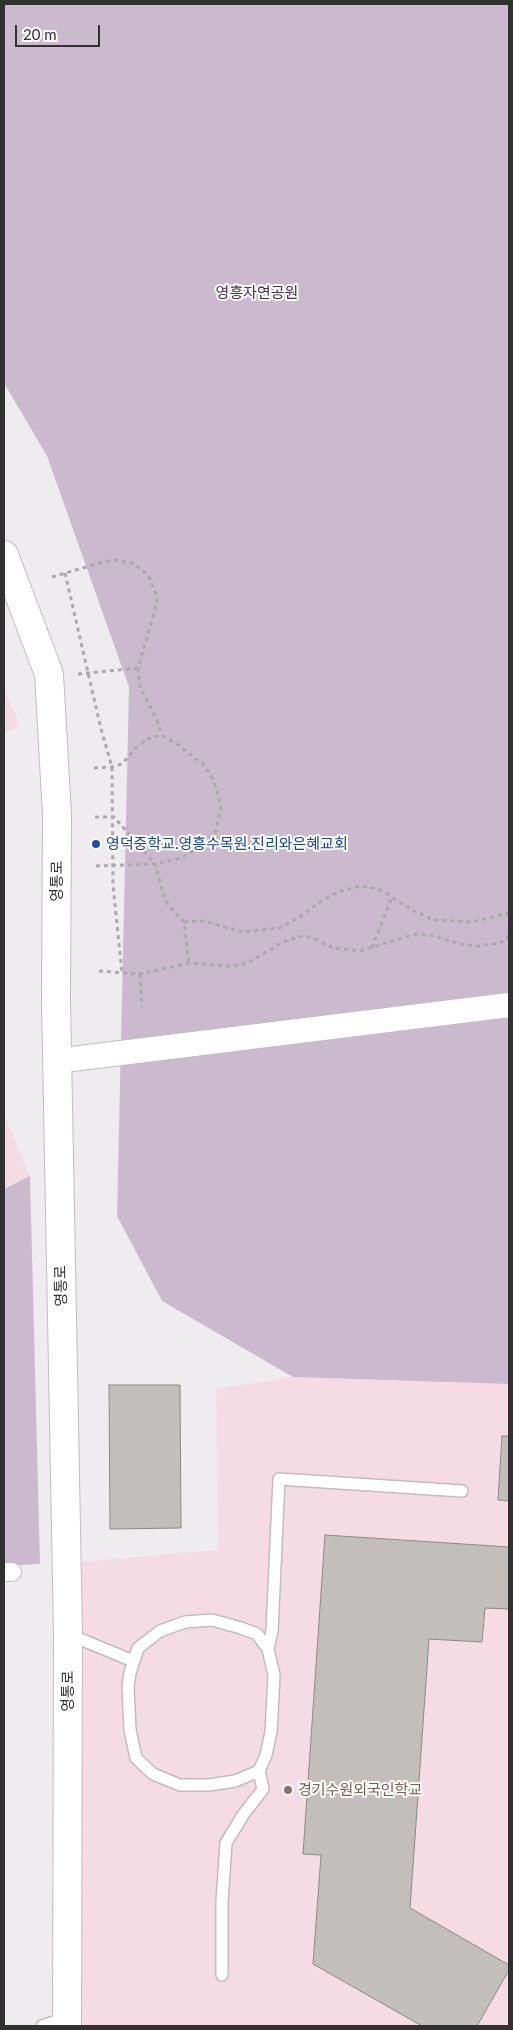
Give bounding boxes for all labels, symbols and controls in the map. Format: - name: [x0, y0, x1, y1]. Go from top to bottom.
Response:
- scale bar: [18, 15, 102, 47]
- text: 20 m: [23, 25, 57, 43]
- park label: 영흥자연공원: [216, 284, 298, 302]
- place label: 영덕중학교.영흥수목원.진리와은혜교회: [106, 835, 348, 853]
- marker: 영덕중학교.영흥수목원.진리와은혜교회: [90, 838, 102, 850]
- street label: 영통로: [48, 860, 66, 902]
- street label: 영통로: [52, 1265, 70, 1307]
- street label: 영통로: [59, 1670, 77, 1712]
- place label: 경기수원외국인학교: [298, 1781, 422, 1799]
- marker: 경기수원외국인학교: [282, 1784, 294, 1796]

